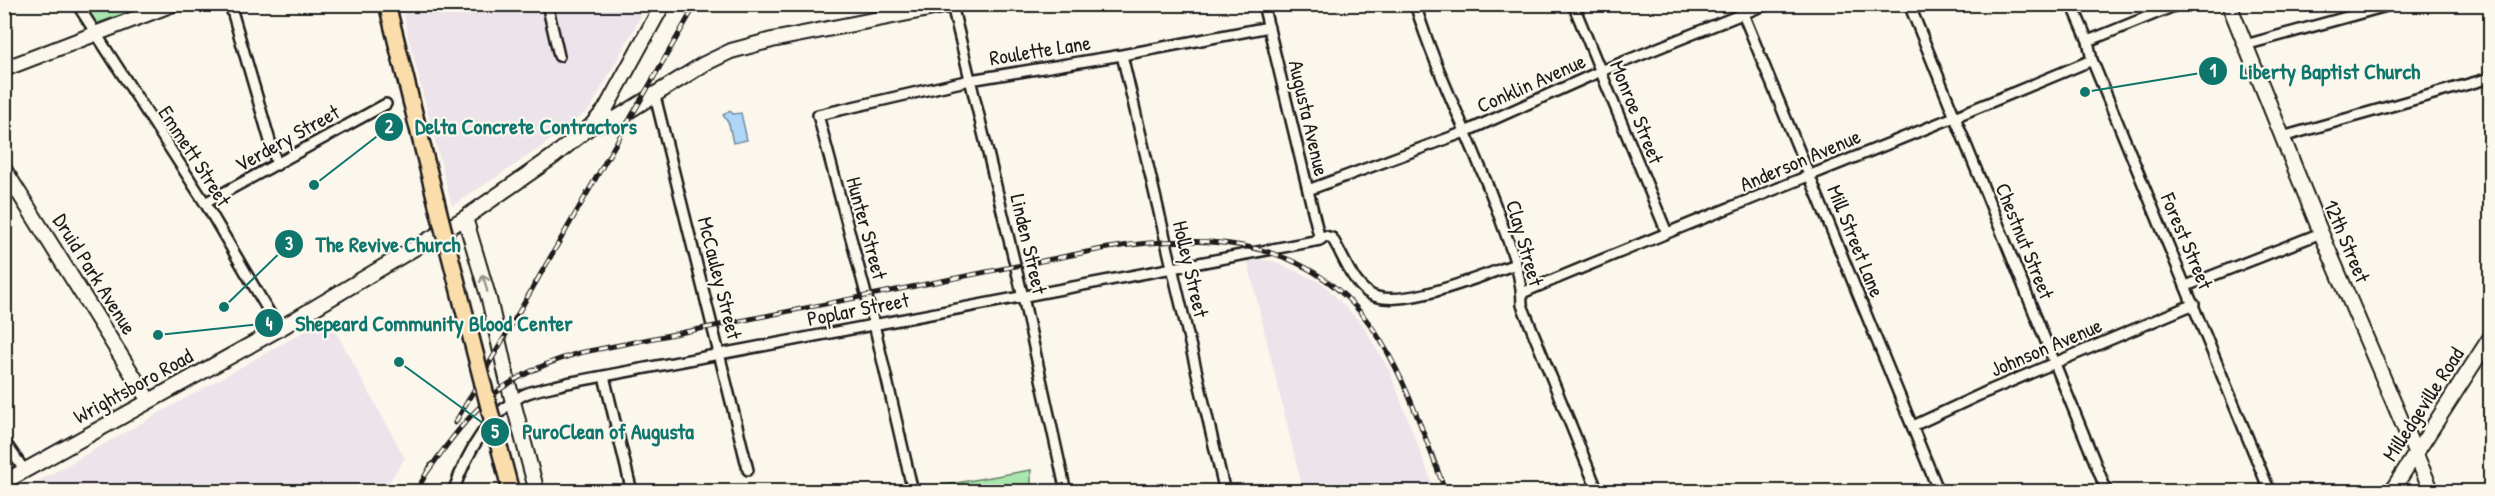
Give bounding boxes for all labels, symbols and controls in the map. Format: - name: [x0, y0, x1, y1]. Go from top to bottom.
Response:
- street label: Roulette Lane: [987, 28, 1093, 72]
- street label: Conklin Avenue: [1472, 46, 1590, 120]
- callout: Liberty Baptist Church: [2198, 51, 2432, 91]
- street label: Monroe Street: [1603, 56, 1671, 169]
- text: Liberty Baptist Church: [2240, 56, 2421, 87]
- street label: Augusta Avenue: [1282, 57, 1336, 179]
- text: 1: [2210, 58, 2217, 83]
- street label: Verdery Street: [229, 97, 345, 179]
- street label: Emmett Street: [152, 100, 239, 213]
- callout: Delta Concrete Contractors: [374, 107, 649, 147]
- text: Delta Concrete Contractors: [415, 111, 637, 141]
- text: 2: [385, 114, 394, 139]
- street label: Anderson Avenue: [1735, 122, 1865, 198]
- street label: Hunter Street: [839, 173, 895, 283]
- street label: Chestnut Street: [1989, 179, 2062, 304]
- street label: Mill Street Lane: [1820, 181, 1892, 301]
- street label: Forest Street: [2153, 188, 2221, 294]
- street label: Linden Street: [1003, 191, 1055, 298]
- street label: 12th Street: [2317, 195, 2378, 288]
- street label: Clay Street: [1499, 197, 1551, 290]
- street label: Druid Park Avenue: [46, 208, 144, 340]
- street label: McCauley Street: [691, 214, 749, 343]
- street label: Holley Street: [1166, 218, 1216, 321]
- callout: The Revive Church: [274, 224, 473, 264]
- text: The Revive Church: [315, 229, 461, 259]
- text: 3: [285, 231, 293, 256]
- one-way arrow: [478, 274, 490, 293]
- street label: Poplar Street: [805, 285, 912, 333]
- callout: Shepeard Community Blood Center: [254, 303, 585, 343]
- text: Shepeard Community Blood Center: [295, 308, 573, 339]
- street label: Johnson Avenue: [1986, 310, 2106, 384]
- text: 4: [266, 311, 273, 336]
- street label: Wrightsboro Road: [68, 341, 198, 431]
- street label: Milledgeville Road: [2375, 341, 2471, 467]
- callout: PuroClean of Augusta: [480, 412, 706, 452]
- text: PuroClean of Augusta: [522, 416, 694, 447]
- text: 5: [491, 419, 499, 444]

